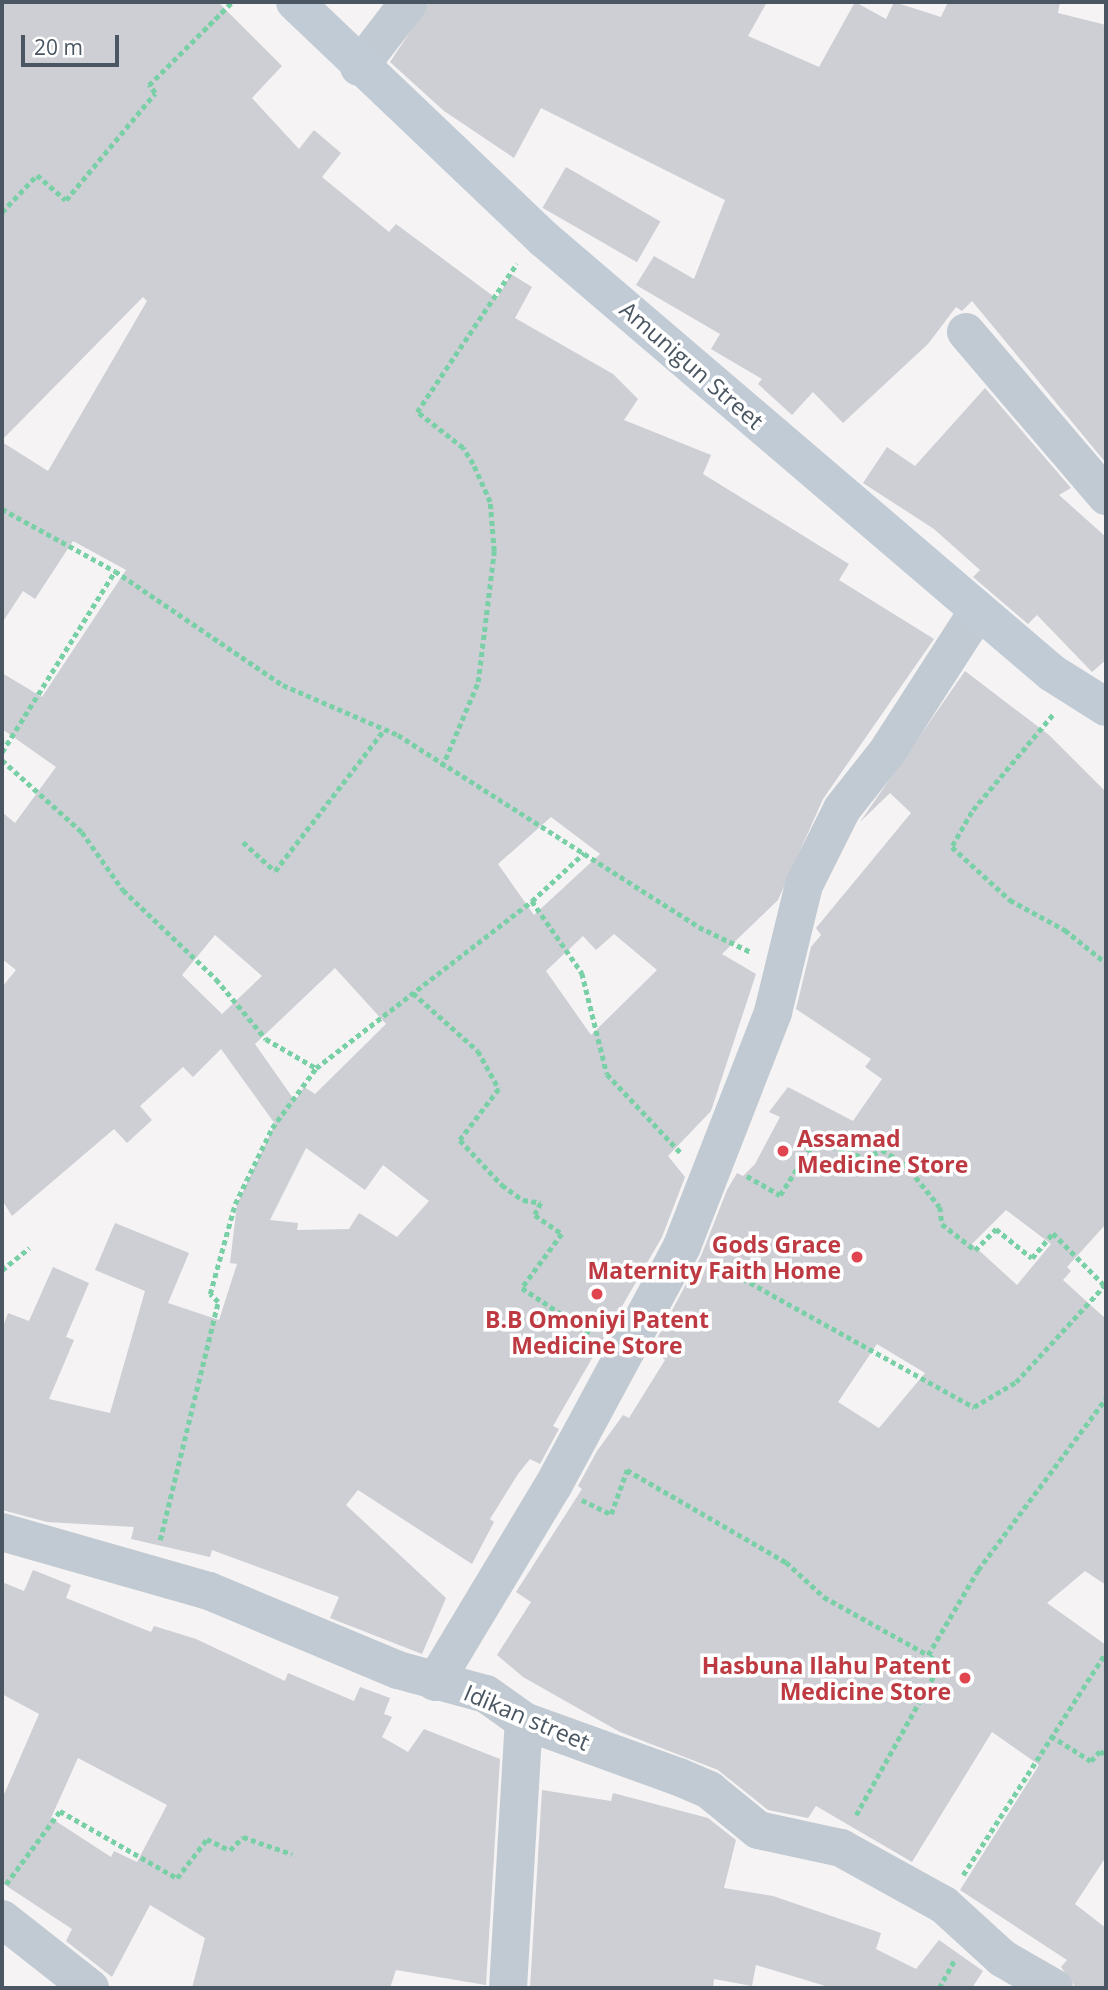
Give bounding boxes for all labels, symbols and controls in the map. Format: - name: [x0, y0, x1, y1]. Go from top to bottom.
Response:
- scale bar: [24, 21, 122, 65]
- text: 20 m: [34, 33, 83, 61]
- street label: Amunigun Street: [615, 295, 769, 435]
- place label: Assamad Medicine Store: [797, 1124, 968, 1178]
- marker: Assamad Medicine Store: [775, 1143, 791, 1159]
- place label: Gods Grace Maternity Faith Home: [588, 1230, 841, 1284]
- marker: Gods Grace Maternity Faith Home: [847, 1247, 867, 1267]
- marker: B.B Omoniyi Patent Medicine Store: [589, 1286, 605, 1302]
- place label: B.B Omoniyi Patent Medicine Store: [485, 1305, 709, 1359]
- place label: Hasbuna Ilahu Patent Medicine Store: [702, 1651, 951, 1705]
- marker: Hasbuna Ilahu Patent Medicine Store: [957, 1670, 973, 1686]
- street label: Idikan street: [460, 1678, 594, 1756]

